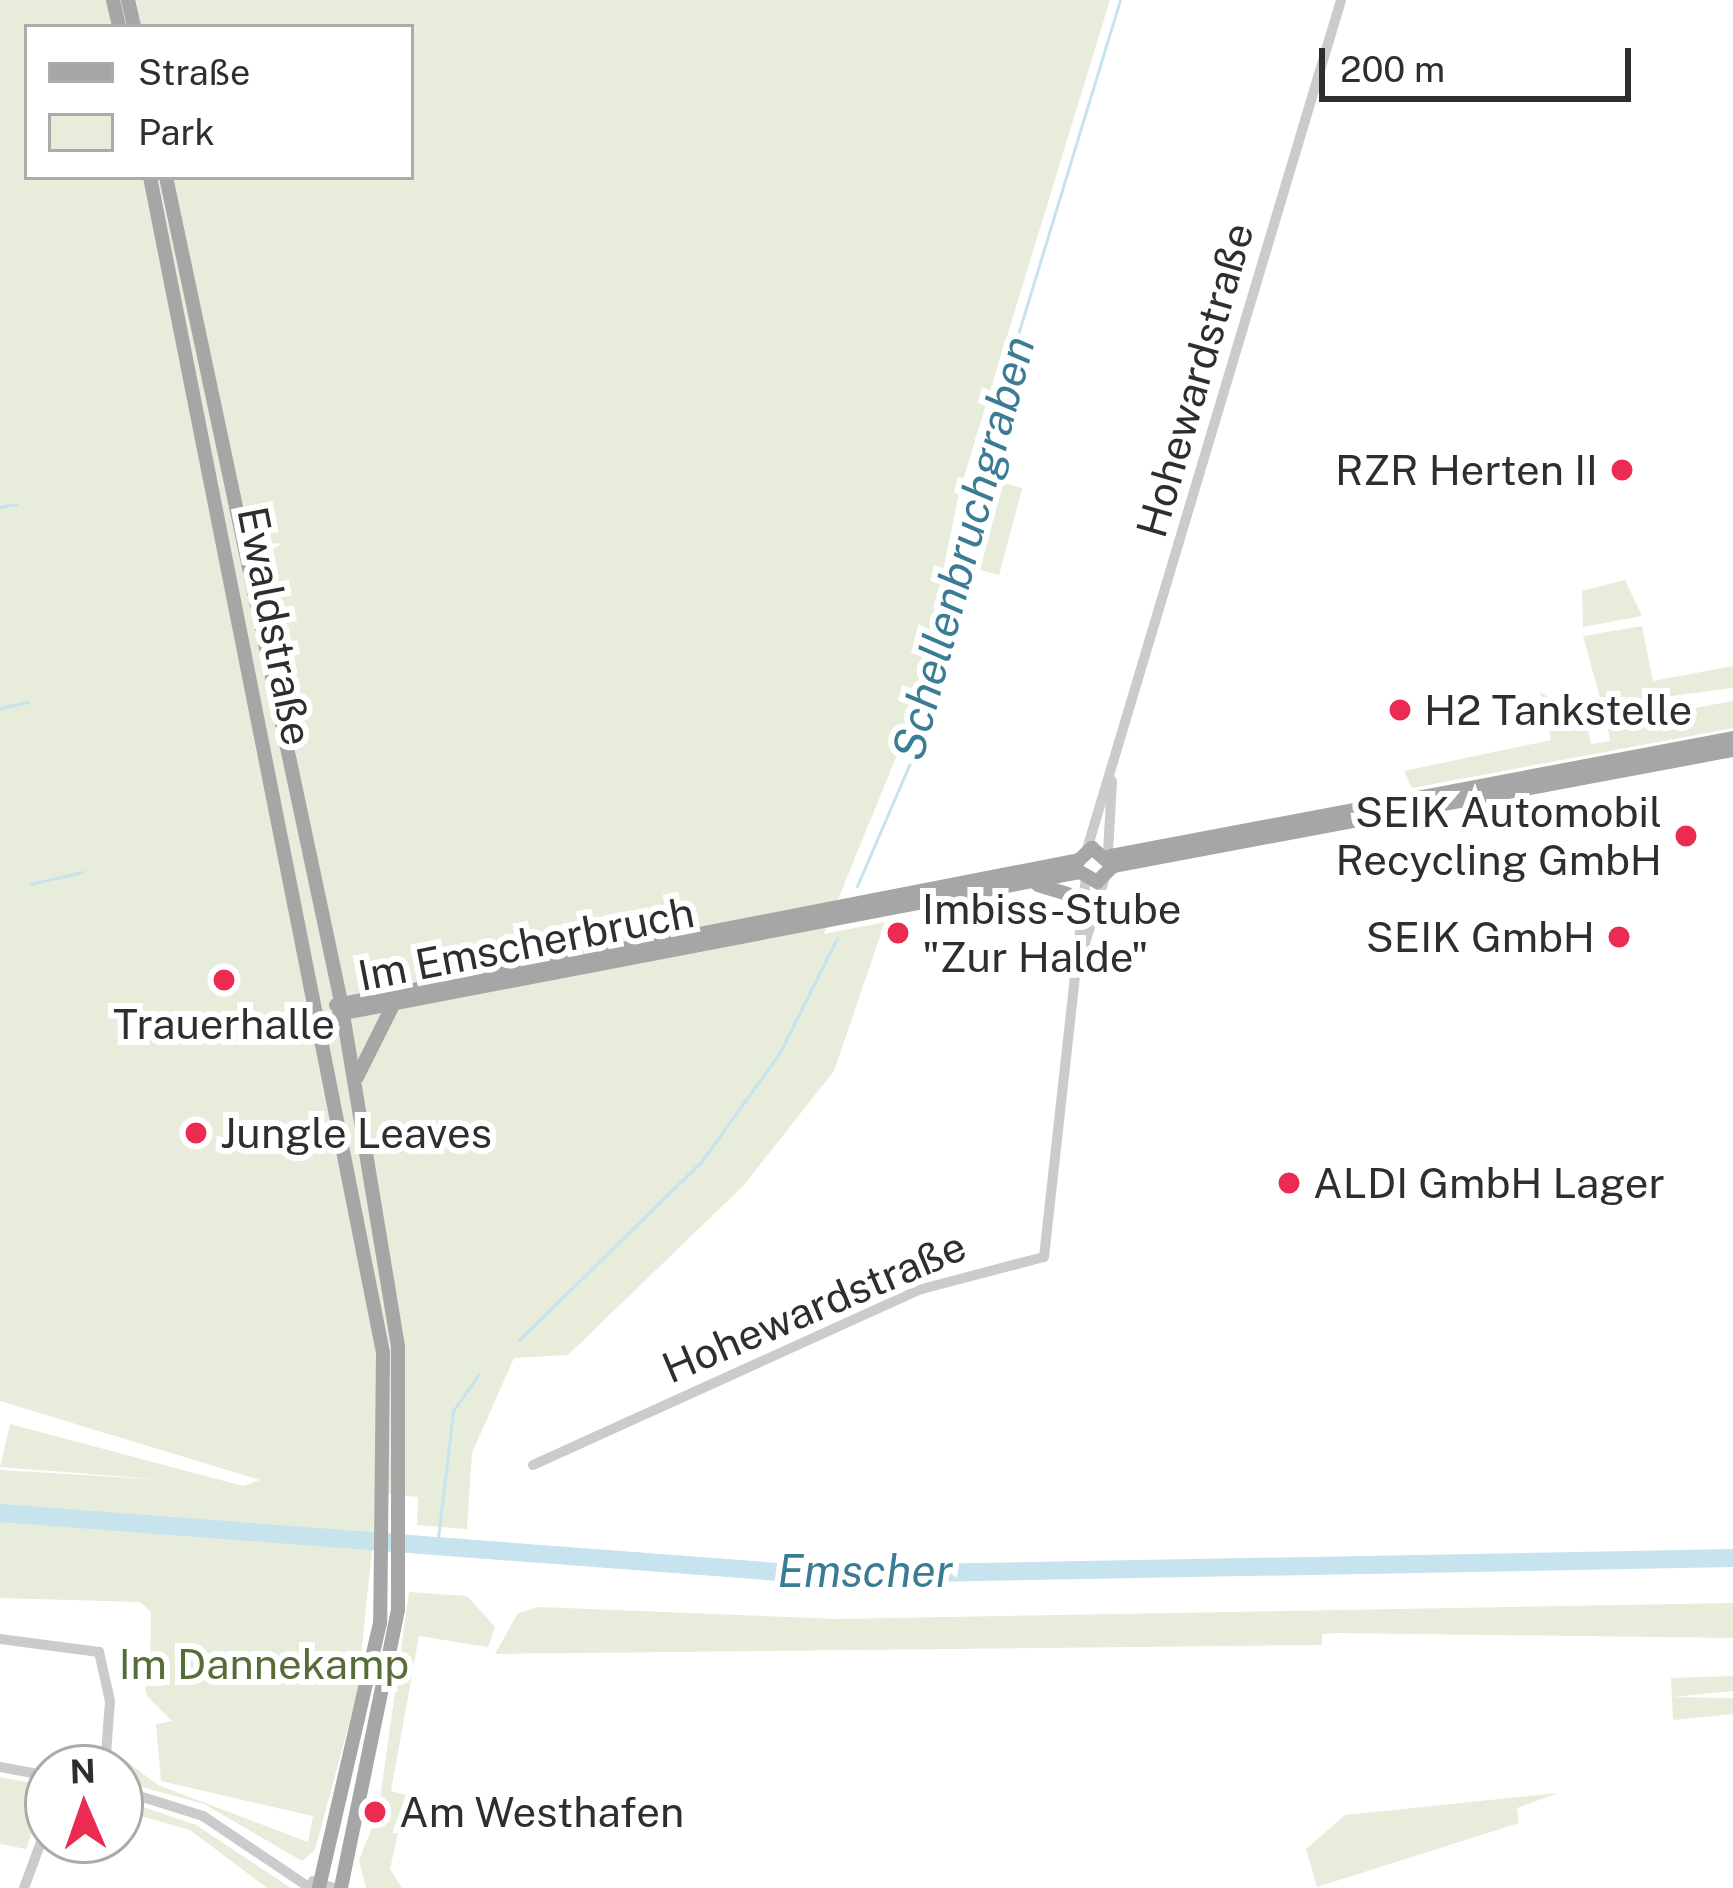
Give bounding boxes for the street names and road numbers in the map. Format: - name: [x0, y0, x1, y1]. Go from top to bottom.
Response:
- street label: Hohewardstraße: [1126, 217, 1264, 543]
- street label: Ewaldstraße: [227, 502, 323, 750]
- street label: Im Emscherbruch: [354, 887, 698, 1001]
- street label: Hohewardstraße: [655, 1220, 973, 1394]

